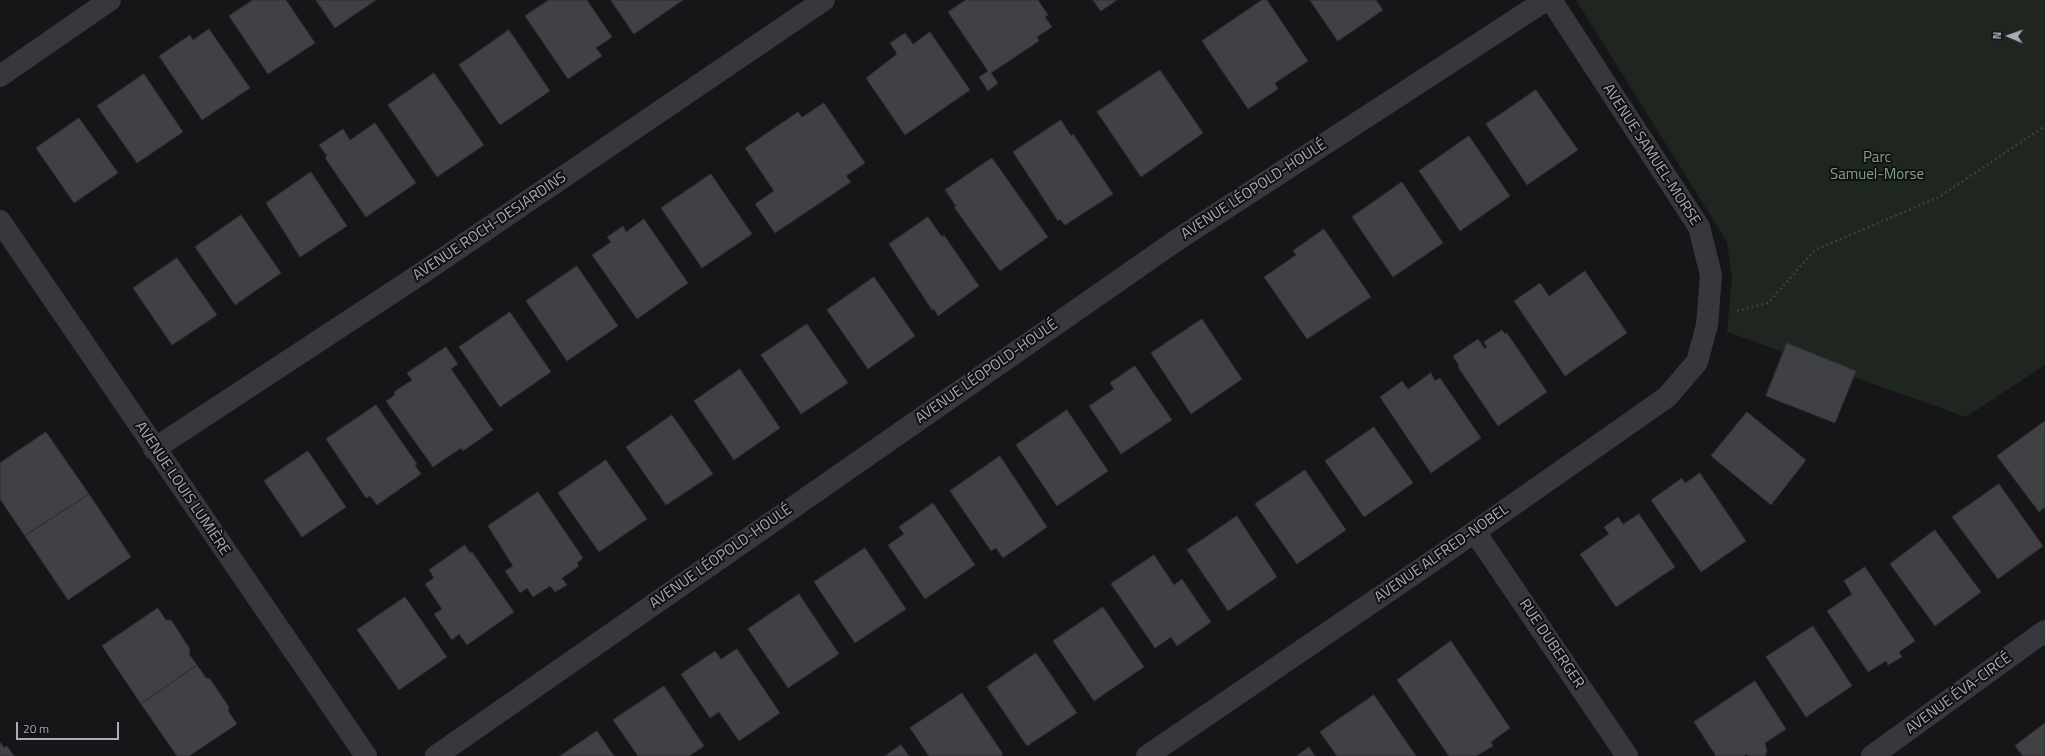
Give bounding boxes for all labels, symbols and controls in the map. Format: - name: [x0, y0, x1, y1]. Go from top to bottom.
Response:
- north arrow: [1989, 16, 2029, 56]
- text: N: [1989, 31, 2005, 40]
- street label: AVENUE SAMUEL-MORSE: [1598, 81, 1704, 229]
- street label: AVENUE LÉOPOLD-HOULÉ: [1178, 136, 1330, 244]
- park label: Parc Samuel-Morse: [1830, 149, 1924, 184]
- street label: AVENUE ROCH-DESJARDINS: [410, 169, 570, 285]
- street label: AVENUE LÉOPOLD-HOULÉ: [912, 316, 1062, 428]
- street label: AVENUE LOUIS LUMIÈRE: [131, 419, 233, 559]
- street label: AVENUE LÉOPOLD-HOULÉ: [646, 501, 796, 613]
- street label: AVENUE ALFRED-NOBEL: [1372, 501, 1512, 607]
- street label: RUE DUBERGER: [1515, 596, 1587, 692]
- street label: AVENUE ÉVA-CIRCÉ: [1903, 650, 2015, 738]
- scale bar: [18, 714, 121, 740]
- text: 20 m: [23, 719, 49, 738]

